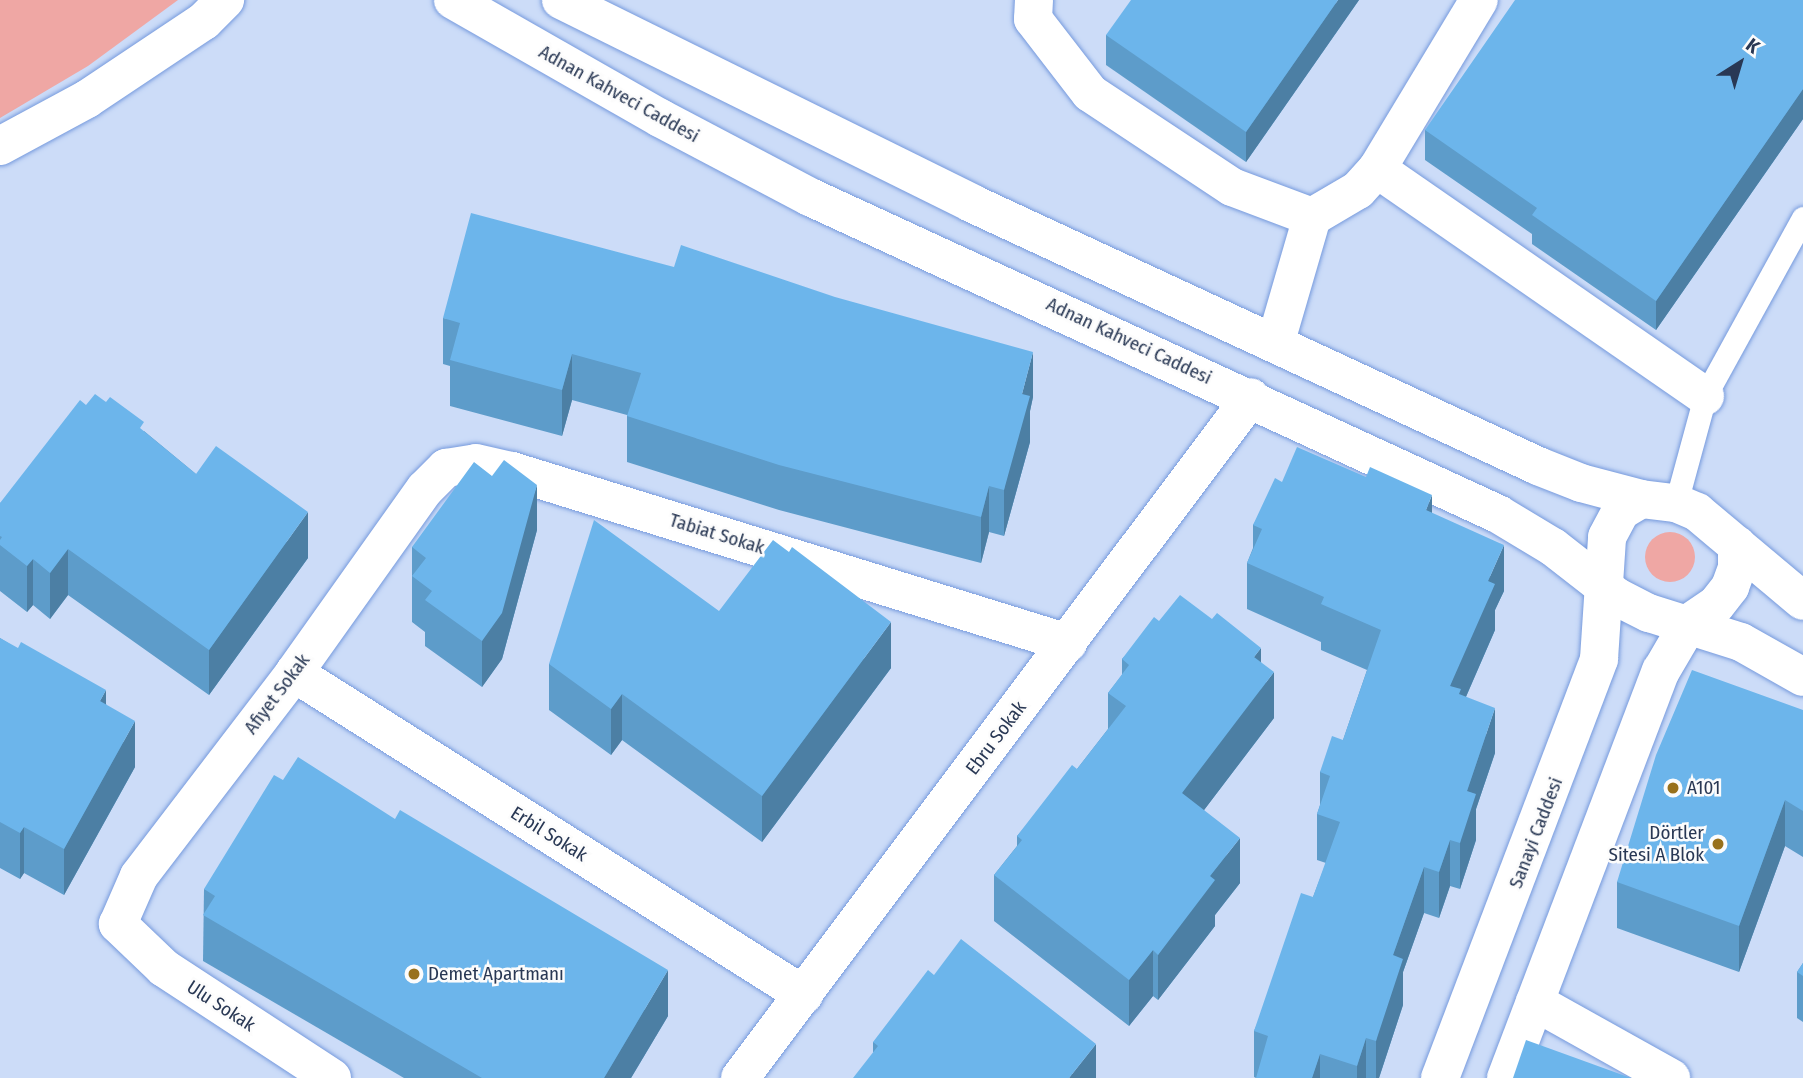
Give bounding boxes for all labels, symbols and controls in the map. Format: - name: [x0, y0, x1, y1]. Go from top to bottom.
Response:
- north arrow: [1705, 28, 1775, 98]
- text: K: [1742, 33, 1764, 58]
- street label: Adnan Kahveci Caddesi: [535, 40, 703, 148]
- street label: Adnan Kahveci Caddesi: [1043, 293, 1215, 389]
- street label: Tabiat Sokak: [667, 509, 767, 559]
- street label: Afiyet Sokak: [239, 649, 315, 739]
- street label: Ebru Sokak: [961, 697, 1031, 779]
- street label: Sanayi Caddesi: [1504, 774, 1568, 892]
- place label: A101: [1687, 777, 1720, 799]
- marker: A101: [1665, 780, 1681, 796]
- street label: Erbil Sokak: [507, 802, 591, 866]
- place label: Dörtler Sitesi A Blok: [1608, 822, 1704, 866]
- marker: Dörtler Sitesi A Blok: [1710, 836, 1726, 852]
- place label: Demet Apartmanı: [428, 963, 564, 985]
- marker: Demet Apartmanı: [406, 966, 422, 982]
- street label: Ulu Sokak: [183, 976, 259, 1036]

